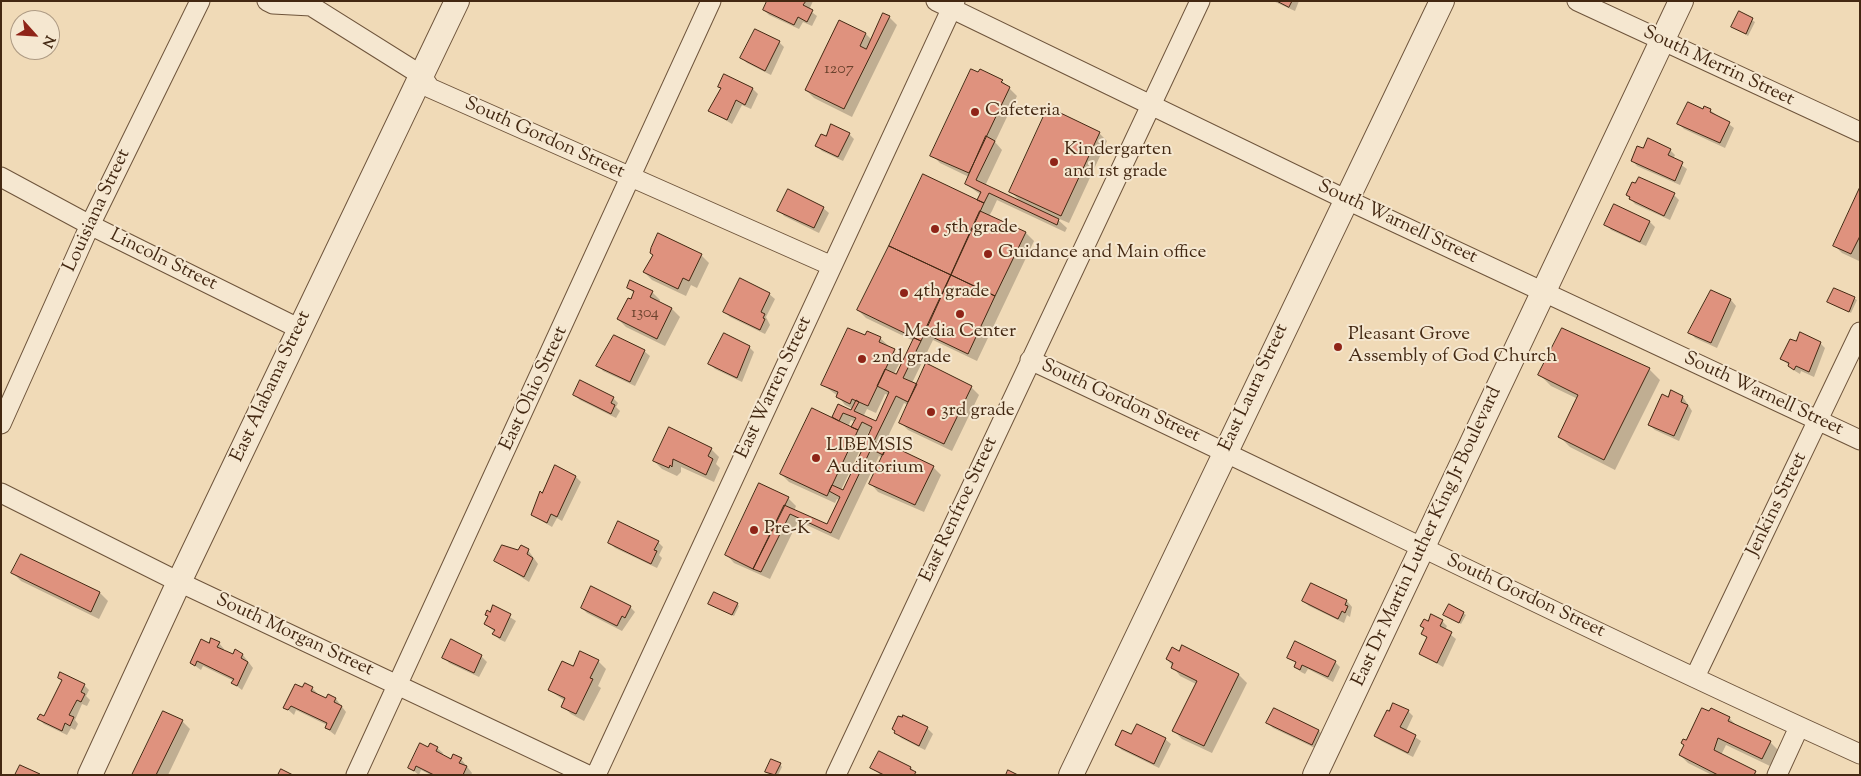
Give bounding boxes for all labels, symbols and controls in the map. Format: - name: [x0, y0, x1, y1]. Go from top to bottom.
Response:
- north arrow: [10, 10, 60, 60]
- street label: South Merrin Street: [1639, 22, 1797, 112]
- text: N: [36, 32, 59, 51]
- house number: 1207: [824, 60, 854, 80]
- street label: South Gordon Street: [460, 93, 628, 185]
- place label: Cafeteria: [985, 101, 1060, 123]
- marker: Cafeteria: [969, 106, 981, 118]
- place label: Kindergarten and 1st grade: [1064, 140, 1172, 184]
- street label: Louisiana Street: [60, 146, 136, 276]
- marker: Kindergarten and 1st grade: [1048, 156, 1060, 168]
- street label: South Warnell Street: [1314, 176, 1480, 270]
- place label: 5th grade: [945, 218, 1017, 240]
- marker: 5th grade: [929, 223, 941, 235]
- street label: Lincoln Street: [106, 225, 220, 297]
- place label: Guidance and Main office: [998, 243, 1206, 265]
- marker: Guidance and Main office: [982, 248, 994, 260]
- place label: 4th grade: [914, 282, 989, 304]
- marker: 4th grade: [898, 287, 910, 299]
- house number: 1304: [631, 304, 659, 324]
- street label: East Alabama Street: [227, 308, 317, 466]
- marker: Media Center: [954, 308, 966, 320]
- street label: East Warren Street: [732, 313, 818, 463]
- street label: East Laura Street: [1215, 321, 1295, 455]
- place label: Media Center: [904, 322, 1016, 344]
- street label: East Ohio Street: [496, 323, 574, 455]
- place label: Pleasant Grove Assembly of God Church: [1348, 325, 1557, 369]
- marker: Pleasant Grove Assembly of God Church: [1332, 341, 1344, 353]
- place label: 2nd grade: [872, 348, 951, 370]
- street label: South Warnell Street: [1680, 348, 1846, 442]
- marker: 2nd grade: [856, 353, 868, 365]
- street label: South Gordon Street: [1037, 355, 1203, 449]
- street label: East Dr Martin Luther King Jr Boulevard: [1348, 384, 1508, 690]
- place label: 3rd grade: [941, 401, 1015, 423]
- marker: 3rd grade: [925, 406, 937, 418]
- street label: East Renfroe Street: [916, 434, 1004, 586]
- place label: LIBEMSIS Auditorium: [826, 436, 924, 480]
- street label: Jenkins Street: [1743, 449, 1813, 561]
- marker: LIBEMSIS Auditorium: [810, 452, 822, 464]
- place label: Pre-K: [764, 519, 811, 541]
- marker: Pre-K: [748, 524, 760, 536]
- street label: South Gordon Street: [1442, 550, 1608, 644]
- street label: South Morgan Street: [212, 589, 376, 683]

